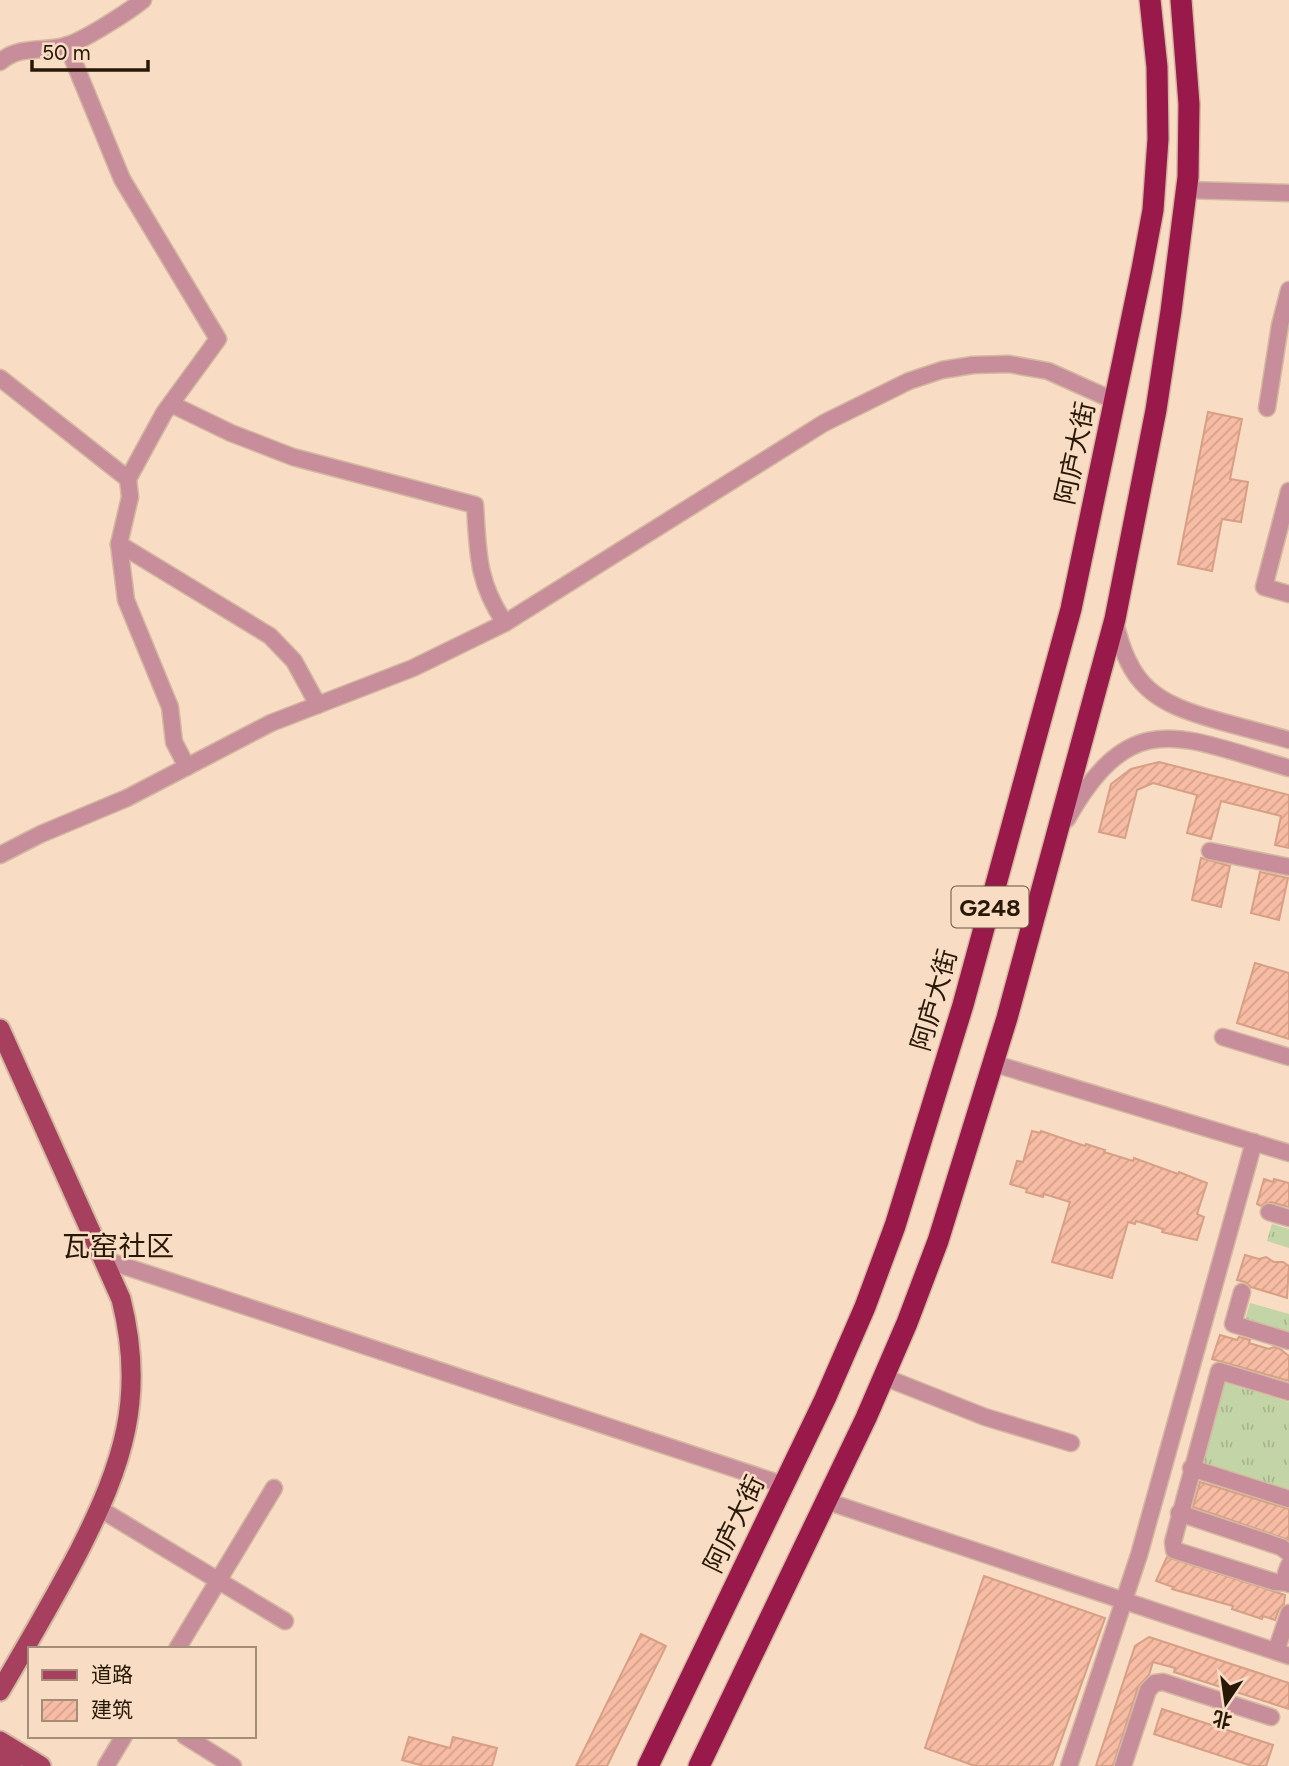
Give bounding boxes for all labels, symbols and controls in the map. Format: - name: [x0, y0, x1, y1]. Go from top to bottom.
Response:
- scale bar: [32, 28, 147, 72]
- text: 50 m: [42, 40, 91, 65]
- street label: 阿庐大街: [1049, 399, 1101, 507]
- road number: G248: [951, 887, 1028, 928]
- street label: 阿庐大街: [904, 946, 964, 1054]
- district label: 瓦窑社区: [62, 1229, 174, 1263]
- street label: 阿庐大街: [697, 1470, 771, 1578]
- legend: [28, 1647, 256, 1738]
- text: 道路: [91, 1662, 133, 1687]
- north arrow: [1191, 1668, 1261, 1738]
- text: 建筑: [91, 1697, 133, 1722]
- text: 北: [1210, 1706, 1234, 1732]

